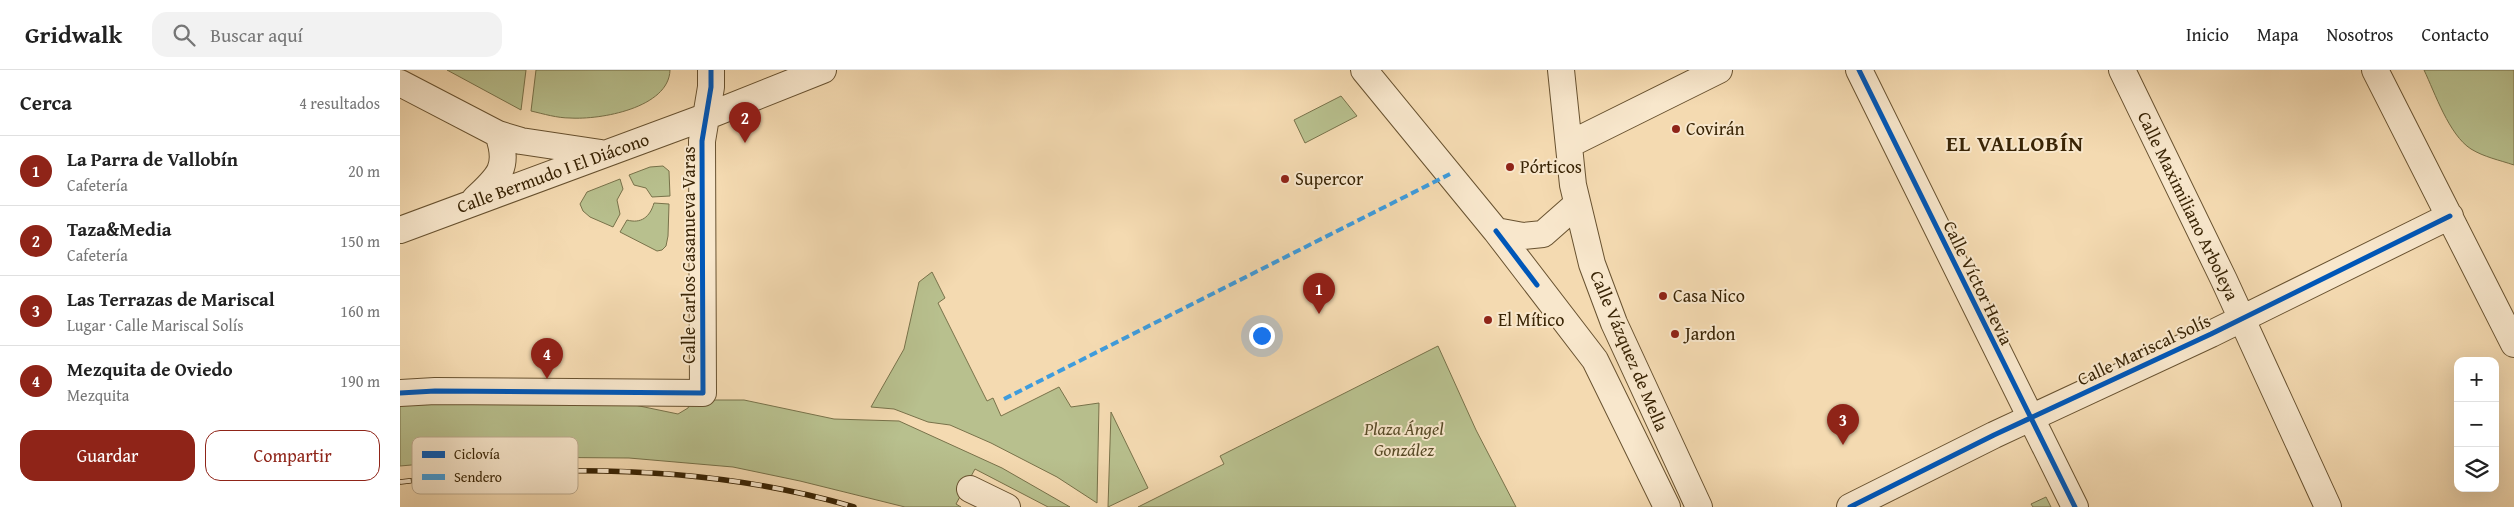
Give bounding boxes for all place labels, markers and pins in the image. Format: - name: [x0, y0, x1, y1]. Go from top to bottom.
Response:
- pin: 2: [729, 102, 761, 143]
- place label: Covirán: [1686, 115, 1745, 142]
- marker: Covirán: [1670, 123, 1682, 135]
- place label: Pórticos: [1520, 153, 1582, 180]
- marker: Pórticos: [1504, 161, 1516, 173]
- place label: Supercor: [1295, 165, 1364, 192]
- marker: Supercor: [1279, 173, 1291, 185]
- pin: 1: [1303, 273, 1335, 314]
- place label: Casa Nico: [1673, 282, 1745, 309]
- marker: Casa Nico: [1657, 290, 1669, 302]
- place label: El Mítico: [1498, 306, 1565, 333]
- marker: El Mítico: [1482, 314, 1494, 326]
- place label: Jardon: [1683, 320, 1735, 347]
- marker: Jardon: [1669, 328, 1681, 340]
- pin: 4: [531, 338, 563, 379]
- pin: 3: [1827, 404, 1859, 445]

